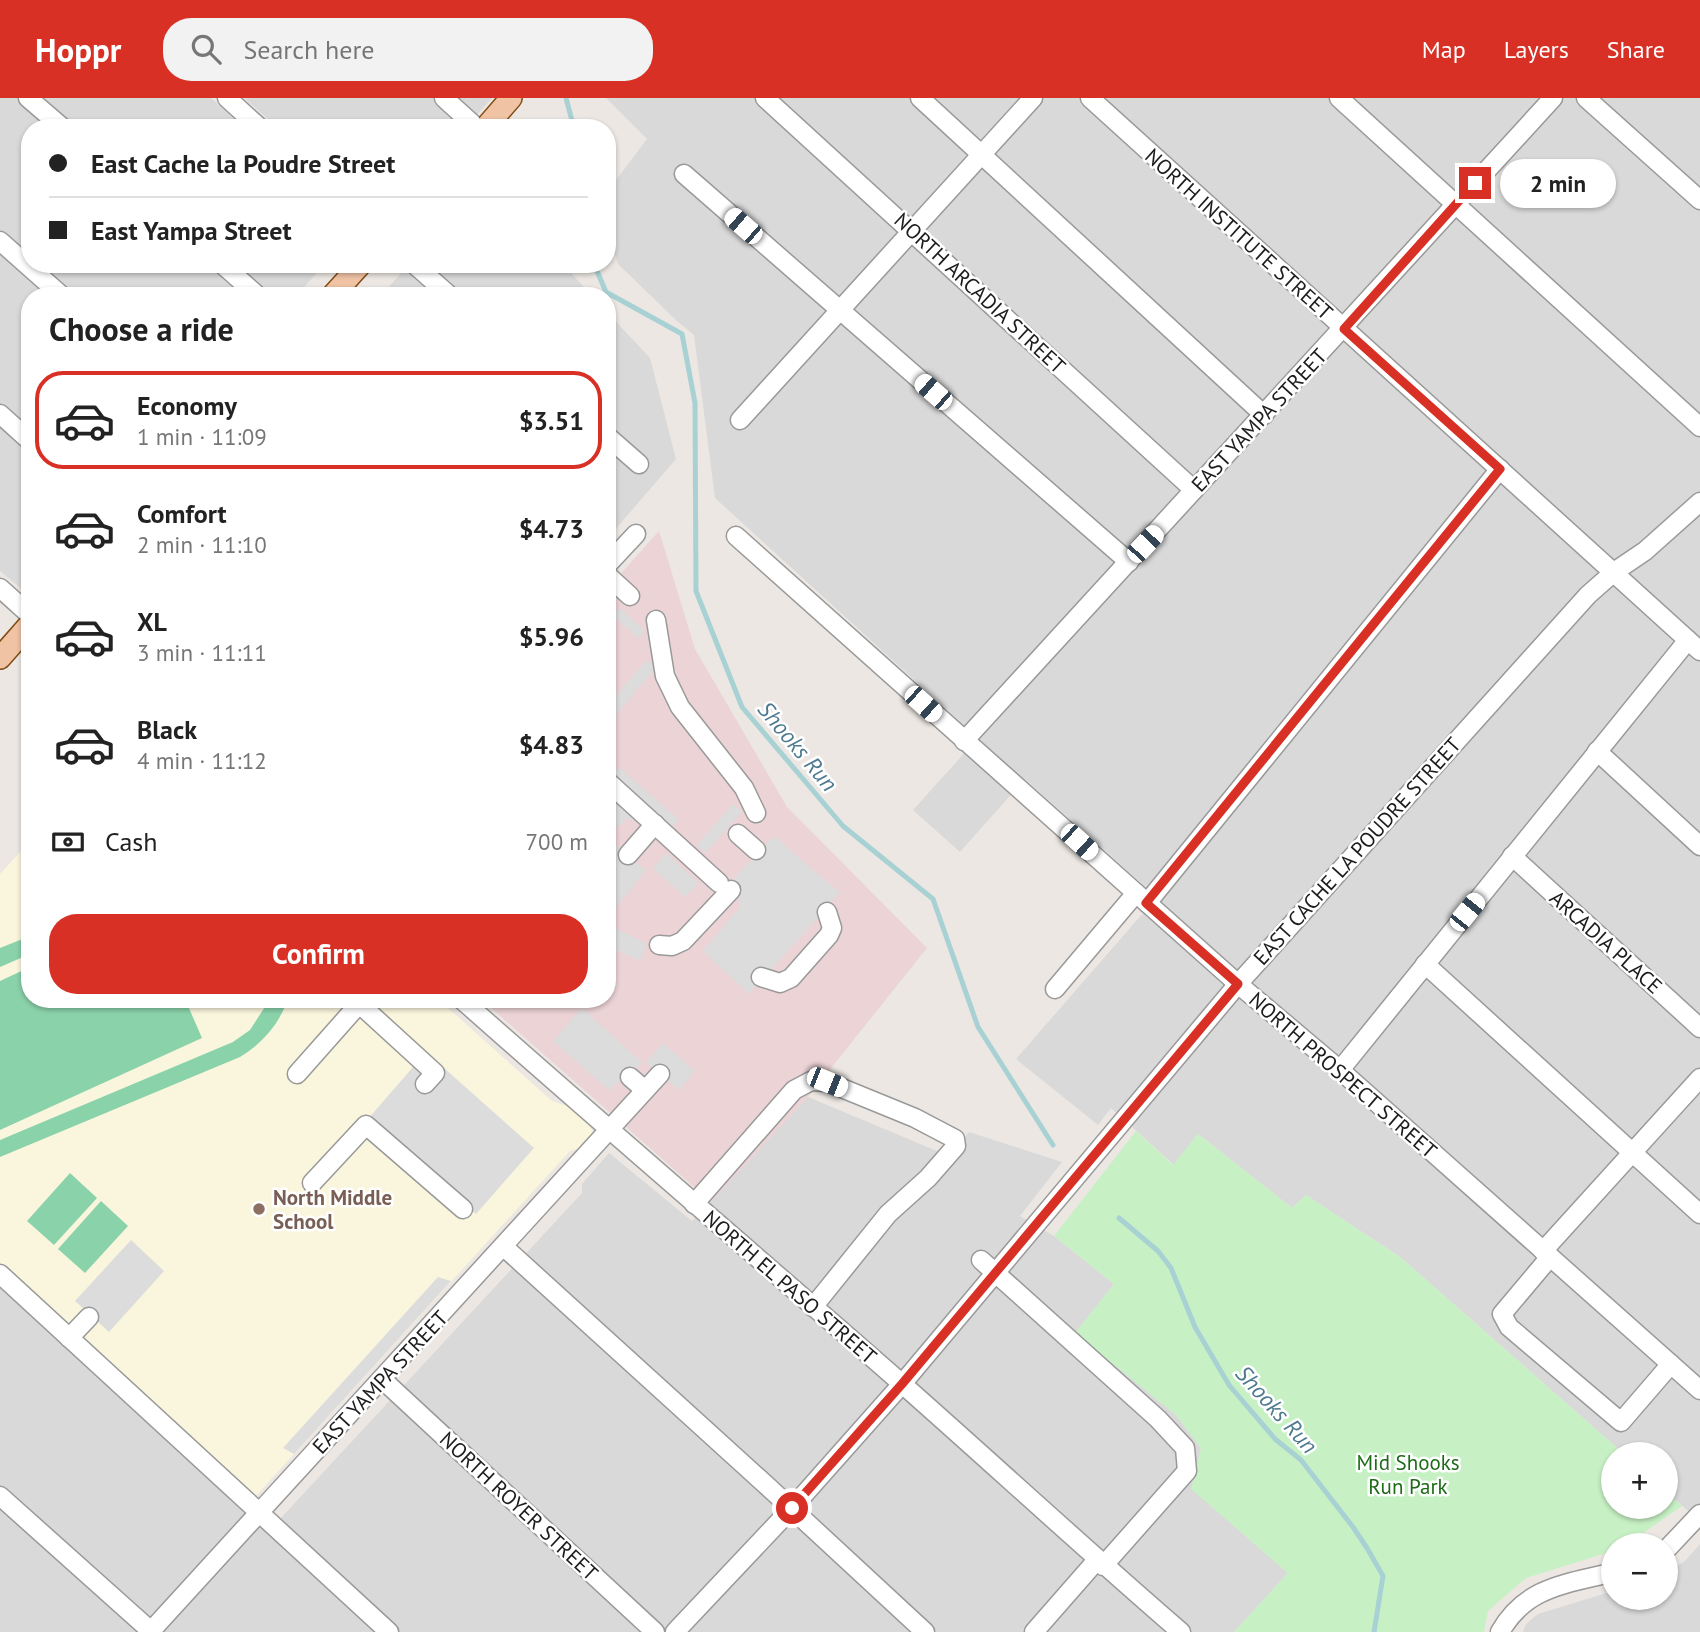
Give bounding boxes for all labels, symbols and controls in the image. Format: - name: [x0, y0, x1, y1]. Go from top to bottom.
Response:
- search box: [163, 18, 653, 81]
- text: Hoppr: [35, 28, 121, 71]
- icon: search: [187, 30, 225, 68]
- text: Search here: [243, 33, 375, 66]
- text: Map: [1422, 34, 1466, 65]
- text: Layers: [1504, 34, 1569, 65]
- text: Share: [1607, 34, 1665, 65]
- street label: NORTH INSTITUTE STREET: [1139, 142, 1339, 326]
- text: East Cache la Poudre Street: [91, 147, 395, 180]
- callout: 2 min: [1500, 158, 1615, 208]
- route end: [1459, 167, 1491, 199]
- text: 2 min: [1530, 169, 1586, 198]
- car: [721, 204, 766, 248]
- street label: NORTH ARCADIA STREET: [889, 207, 1071, 380]
- text: East Yampa Street: [91, 214, 292, 247]
- text: Choose a ride: [49, 308, 234, 350]
- street label: EAST YAMPA STREET: [1185, 342, 1333, 497]
- car: [911, 370, 956, 414]
- icon: car: [53, 389, 116, 452]
- text: Economy: [137, 389, 237, 422]
- text: $3.51: [519, 404, 584, 437]
- text: 1 min · 11:09: [137, 422, 267, 451]
- icon: car: [53, 497, 116, 560]
- text: Comfort: [137, 497, 227, 530]
- text: $4.73: [519, 512, 584, 545]
- car: [1123, 521, 1168, 567]
- text: 2 min · 11:10: [137, 530, 267, 559]
- icon: car: [53, 605, 116, 668]
- text: XL: [137, 605, 167, 638]
- text: $5.96: [519, 620, 584, 653]
- text: 3 min · 11:11: [137, 638, 267, 667]
- car: [901, 682, 946, 726]
- water label: Shooks Run: [752, 695, 844, 797]
- icon: car: [53, 713, 116, 776]
- text: Black: [137, 713, 197, 746]
- text: $4.83: [519, 728, 584, 761]
- street label: EAST CACHE LA POUDRE STREET: [1248, 731, 1467, 970]
- text: 4 min · 11:12: [137, 746, 267, 775]
- car: [1057, 820, 1102, 864]
- icon: cash: [49, 823, 87, 861]
- text: Cash: [105, 825, 157, 858]
- text: 700 m: [526, 827, 588, 856]
- street label: ARCADIA PLACE: [1544, 884, 1668, 1000]
- car: [1446, 889, 1489, 935]
- button: Confirm: [49, 914, 588, 994]
- street label: NORTH PROSPECT STREET: [1244, 986, 1443, 1164]
- car: [804, 1064, 851, 1100]
- place label: North Middle School: [273, 1184, 392, 1235]
- marker: North Middle School: [251, 1201, 267, 1217]
- street label: NORTH EL PASO STREET: [698, 1204, 883, 1370]
- street label: EAST YAMPA STREET: [306, 1304, 454, 1459]
- water label: Shooks Run: [1230, 1359, 1324, 1459]
- street label: NORTH ROYER STREET: [434, 1426, 604, 1587]
- map controls: [1601, 1442, 1678, 1610]
- button: +: [1601, 1442, 1678, 1519]
- park label: Mid Shooks Run Park: [1356, 1449, 1460, 1500]
- route start: [776, 1492, 808, 1524]
- button: −: [1601, 1533, 1678, 1610]

